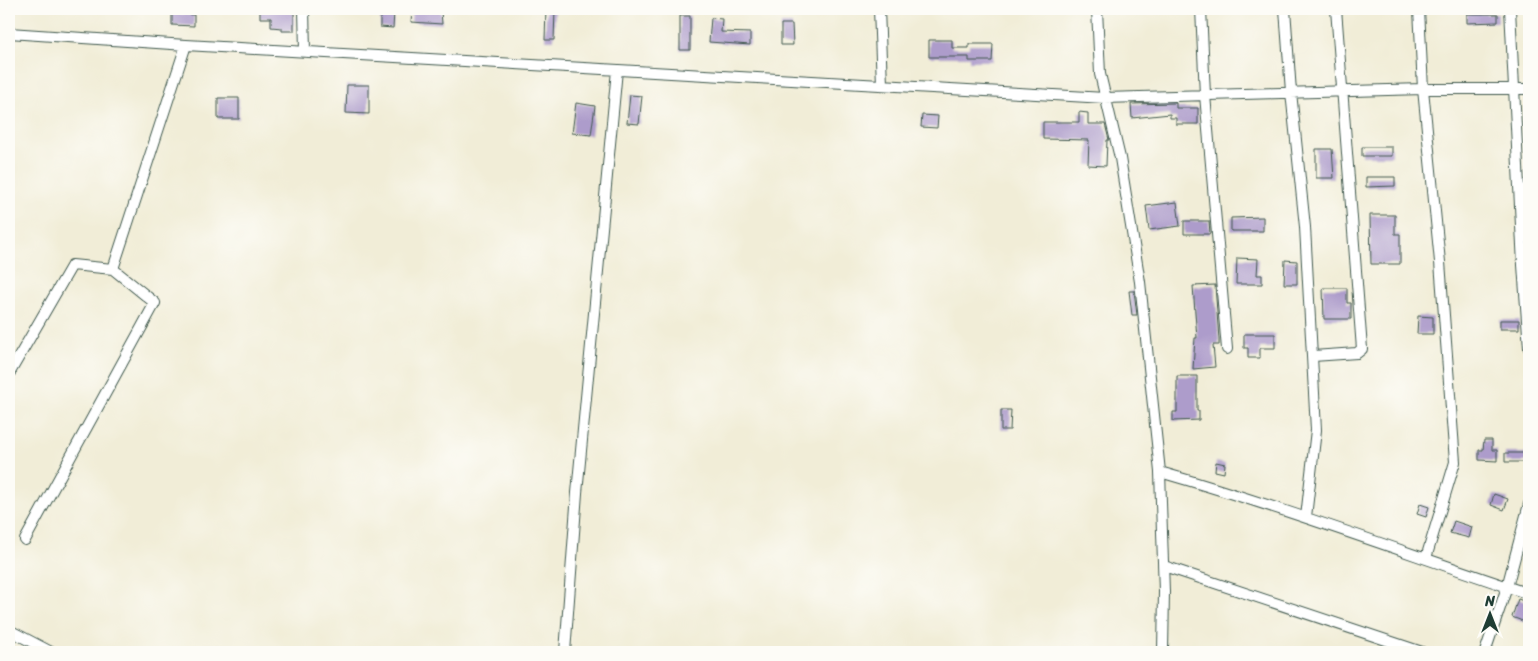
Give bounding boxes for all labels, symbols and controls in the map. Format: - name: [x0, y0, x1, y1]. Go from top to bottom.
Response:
- north arrow: [1466, 588, 1516, 638]
- text: N: [1484, 589, 1495, 614]

